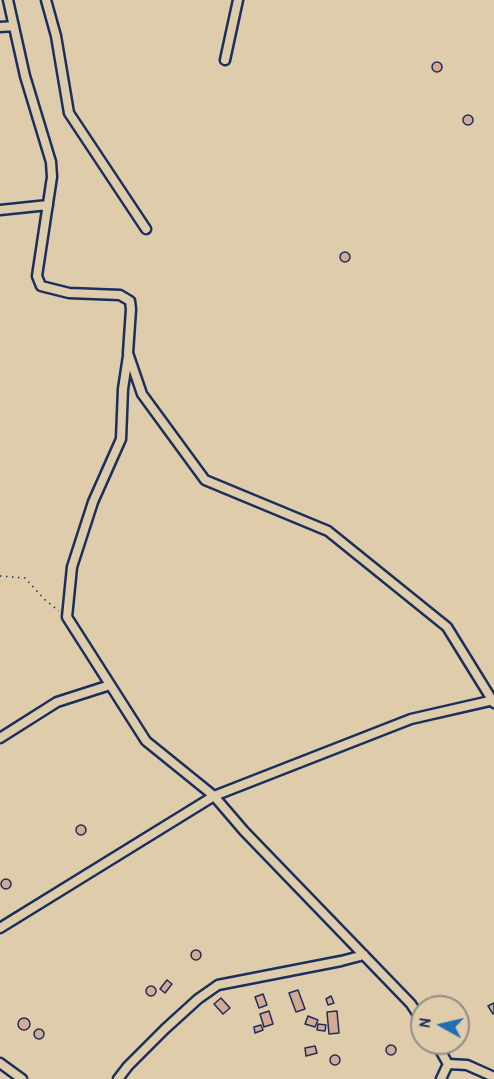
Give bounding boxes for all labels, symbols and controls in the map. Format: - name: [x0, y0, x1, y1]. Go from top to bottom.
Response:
- north arrow: [410, 995, 470, 1055]
- text: N: [413, 1017, 436, 1029]

